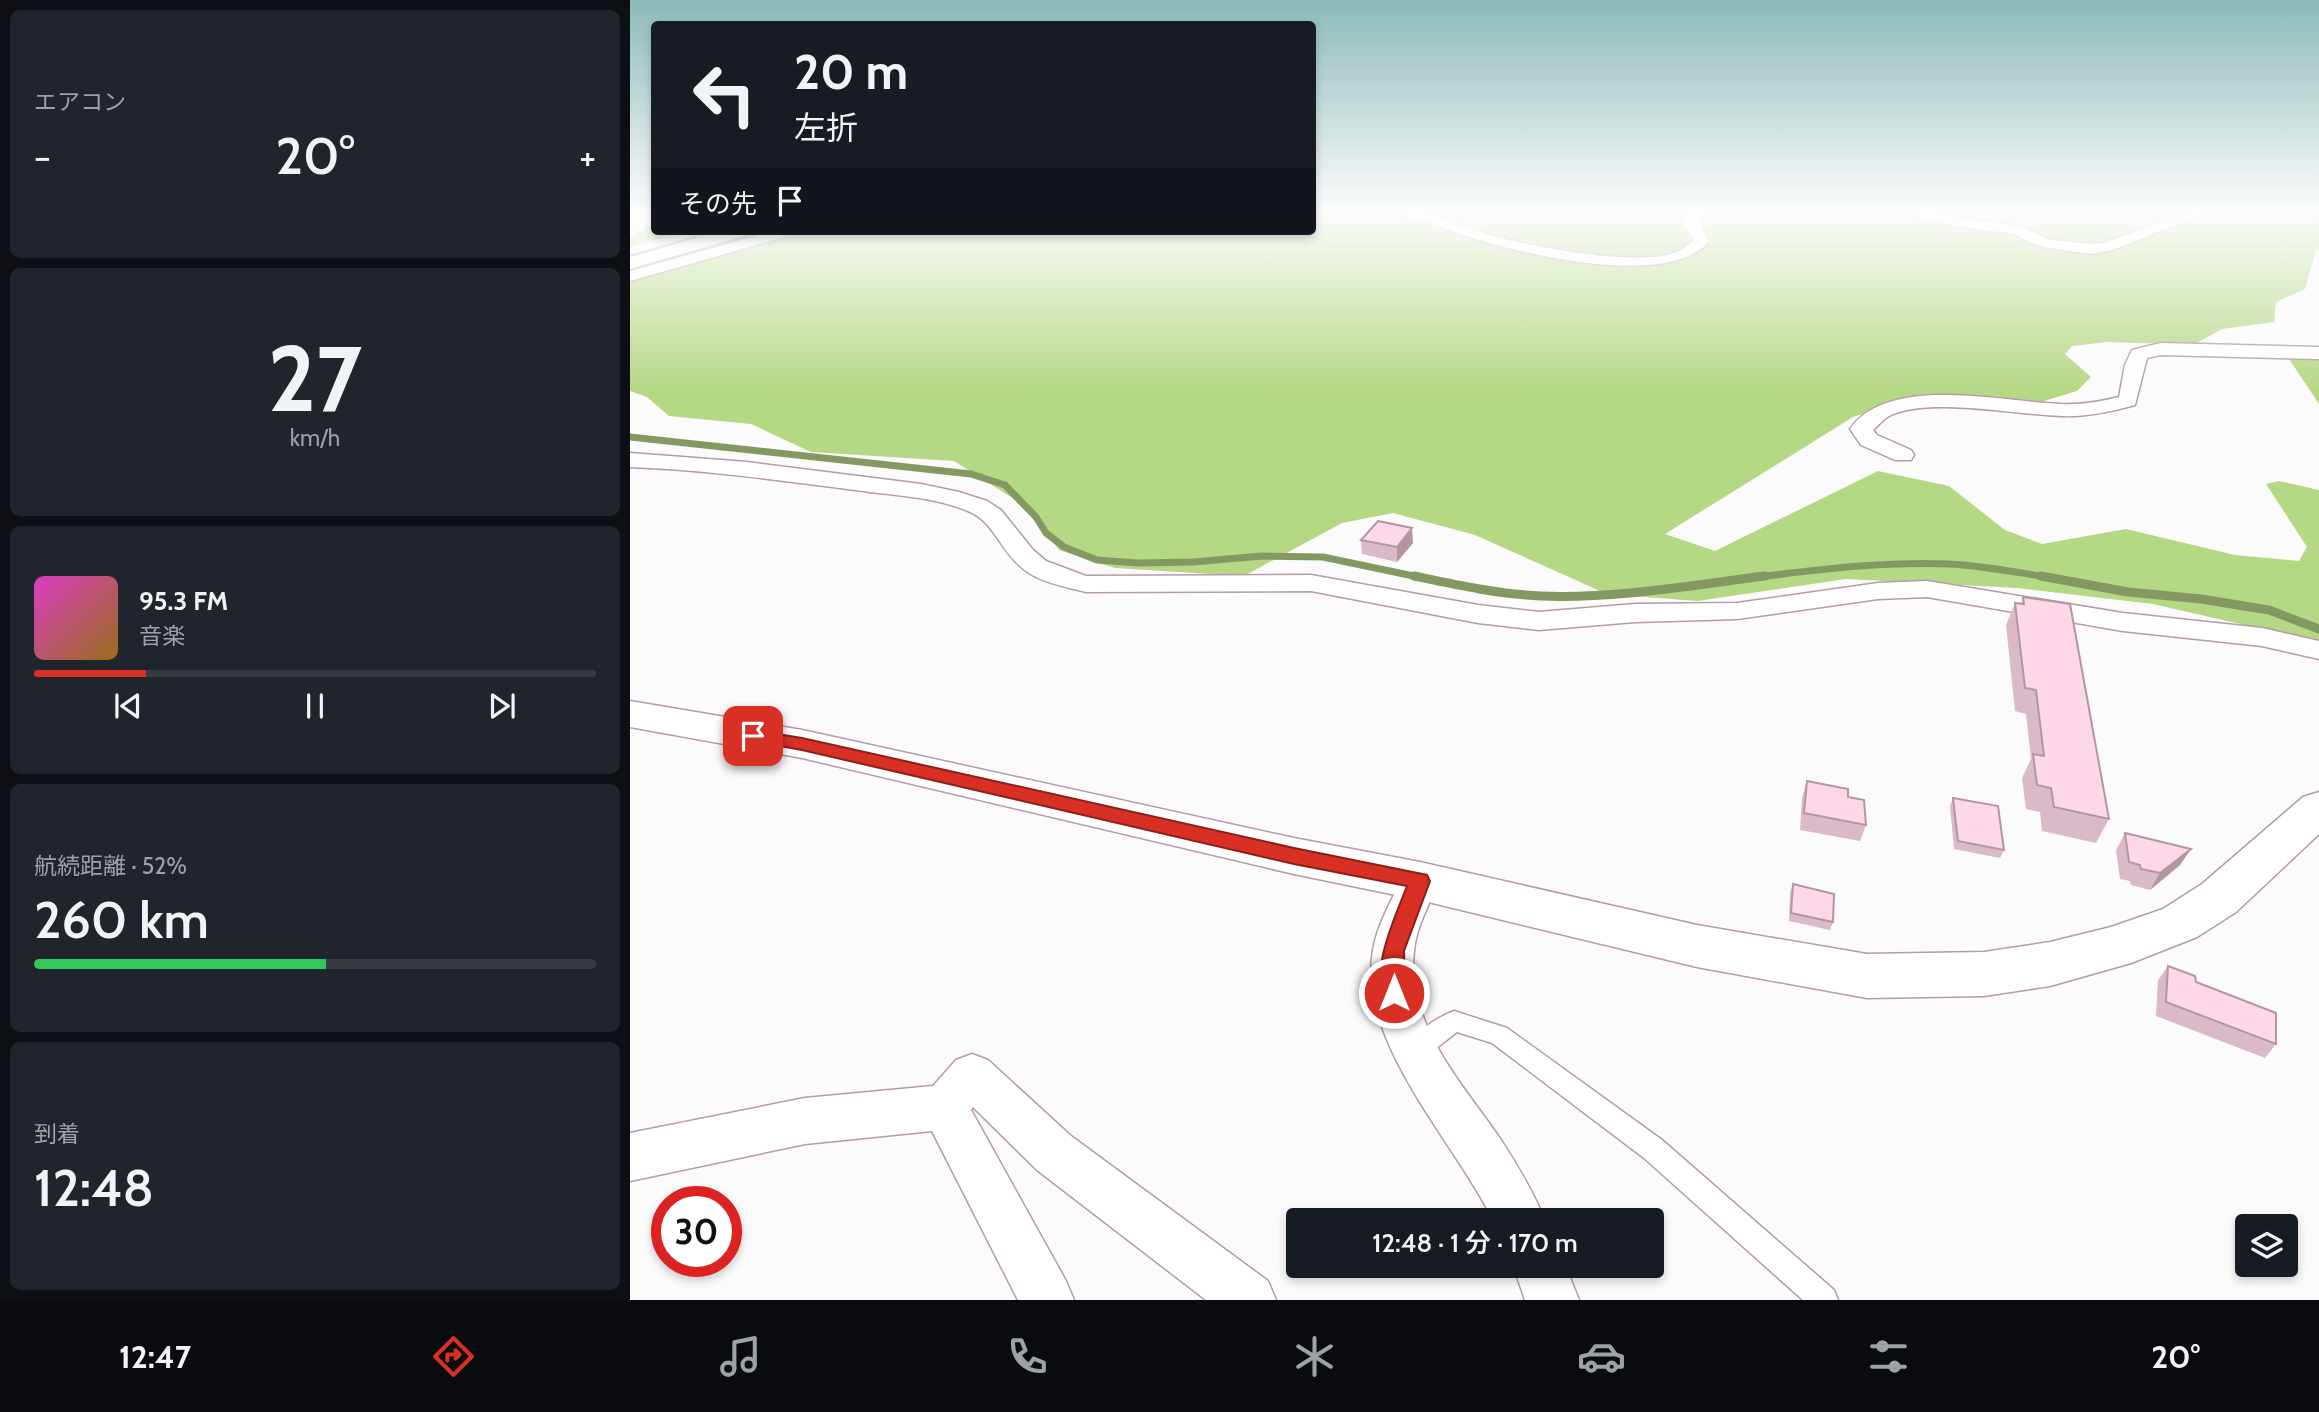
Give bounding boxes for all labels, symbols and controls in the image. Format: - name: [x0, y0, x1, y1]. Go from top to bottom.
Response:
- text: 20 m: [794, 42, 908, 101]
- icon: left: [679, 49, 770, 140]
- text: エアコン: [34, 88, 126, 116]
- text: 左折: [794, 108, 858, 147]
- text: 20°: [275, 124, 355, 187]
- text: −: [34, 133, 51, 180]
- text: +: [579, 133, 596, 180]
- icon: arrive: [771, 182, 809, 220]
- text: その先: [679, 188, 757, 220]
- text: 27: [268, 323, 362, 434]
- text: km/h: [290, 424, 340, 452]
- text: 95.3 FM: [139, 585, 228, 617]
- text: 音楽: [139, 622, 185, 650]
- icon: previous: [109, 687, 147, 725]
- icon: pause: [296, 687, 334, 725]
- icon: next: [483, 687, 521, 725]
- pin: [723, 706, 783, 766]
- icon: arrive: [734, 717, 772, 755]
- text: 航続距離 · 52%: [34, 852, 187, 880]
- text: 260 km: [34, 888, 209, 951]
- position arrow: [1357, 956, 1431, 1030]
- text: 到着: [34, 1120, 80, 1148]
- text: 12:48: [34, 1156, 154, 1219]
- speed limit sign: 30: [651, 1186, 742, 1277]
- map controls: [2235, 1214, 2298, 1277]
- button: layers: [2235, 1214, 2298, 1277]
- text: 12:48 · 1 分 · 170 m: [1372, 1227, 1578, 1259]
- icon: directions: [429, 1332, 478, 1381]
- icon: music: [716, 1332, 765, 1381]
- icon: phone: [1003, 1332, 1052, 1381]
- icon: climate: [1290, 1332, 1339, 1381]
- icon: car: [1577, 1332, 1626, 1381]
- icon: filters: [1864, 1332, 1913, 1381]
- text: 12:47: [119, 1337, 191, 1376]
- text: 20°: [2151, 1337, 2200, 1376]

